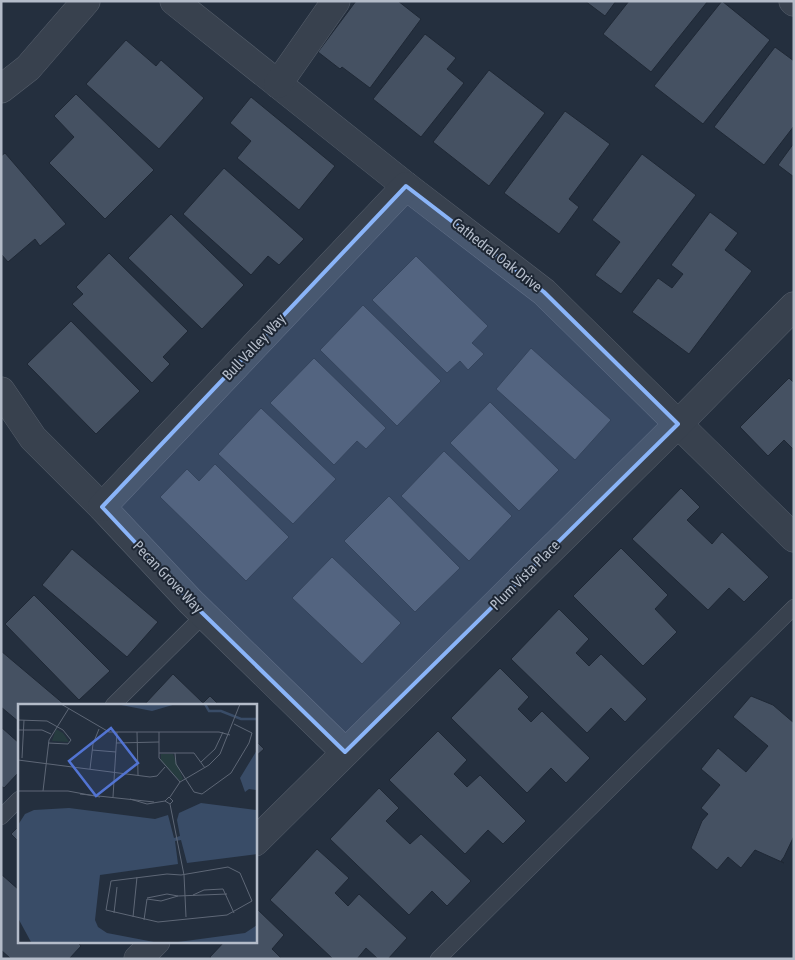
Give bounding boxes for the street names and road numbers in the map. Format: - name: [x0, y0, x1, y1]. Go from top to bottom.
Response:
- street label: Cathedral Oak Drive: [449, 214, 546, 295]
- street label: Bull Valley Way: [219, 310, 289, 383]
- street label: Plum Vista Place: [486, 536, 563, 613]
- street label: Pecan Grove Way: [130, 537, 207, 616]

